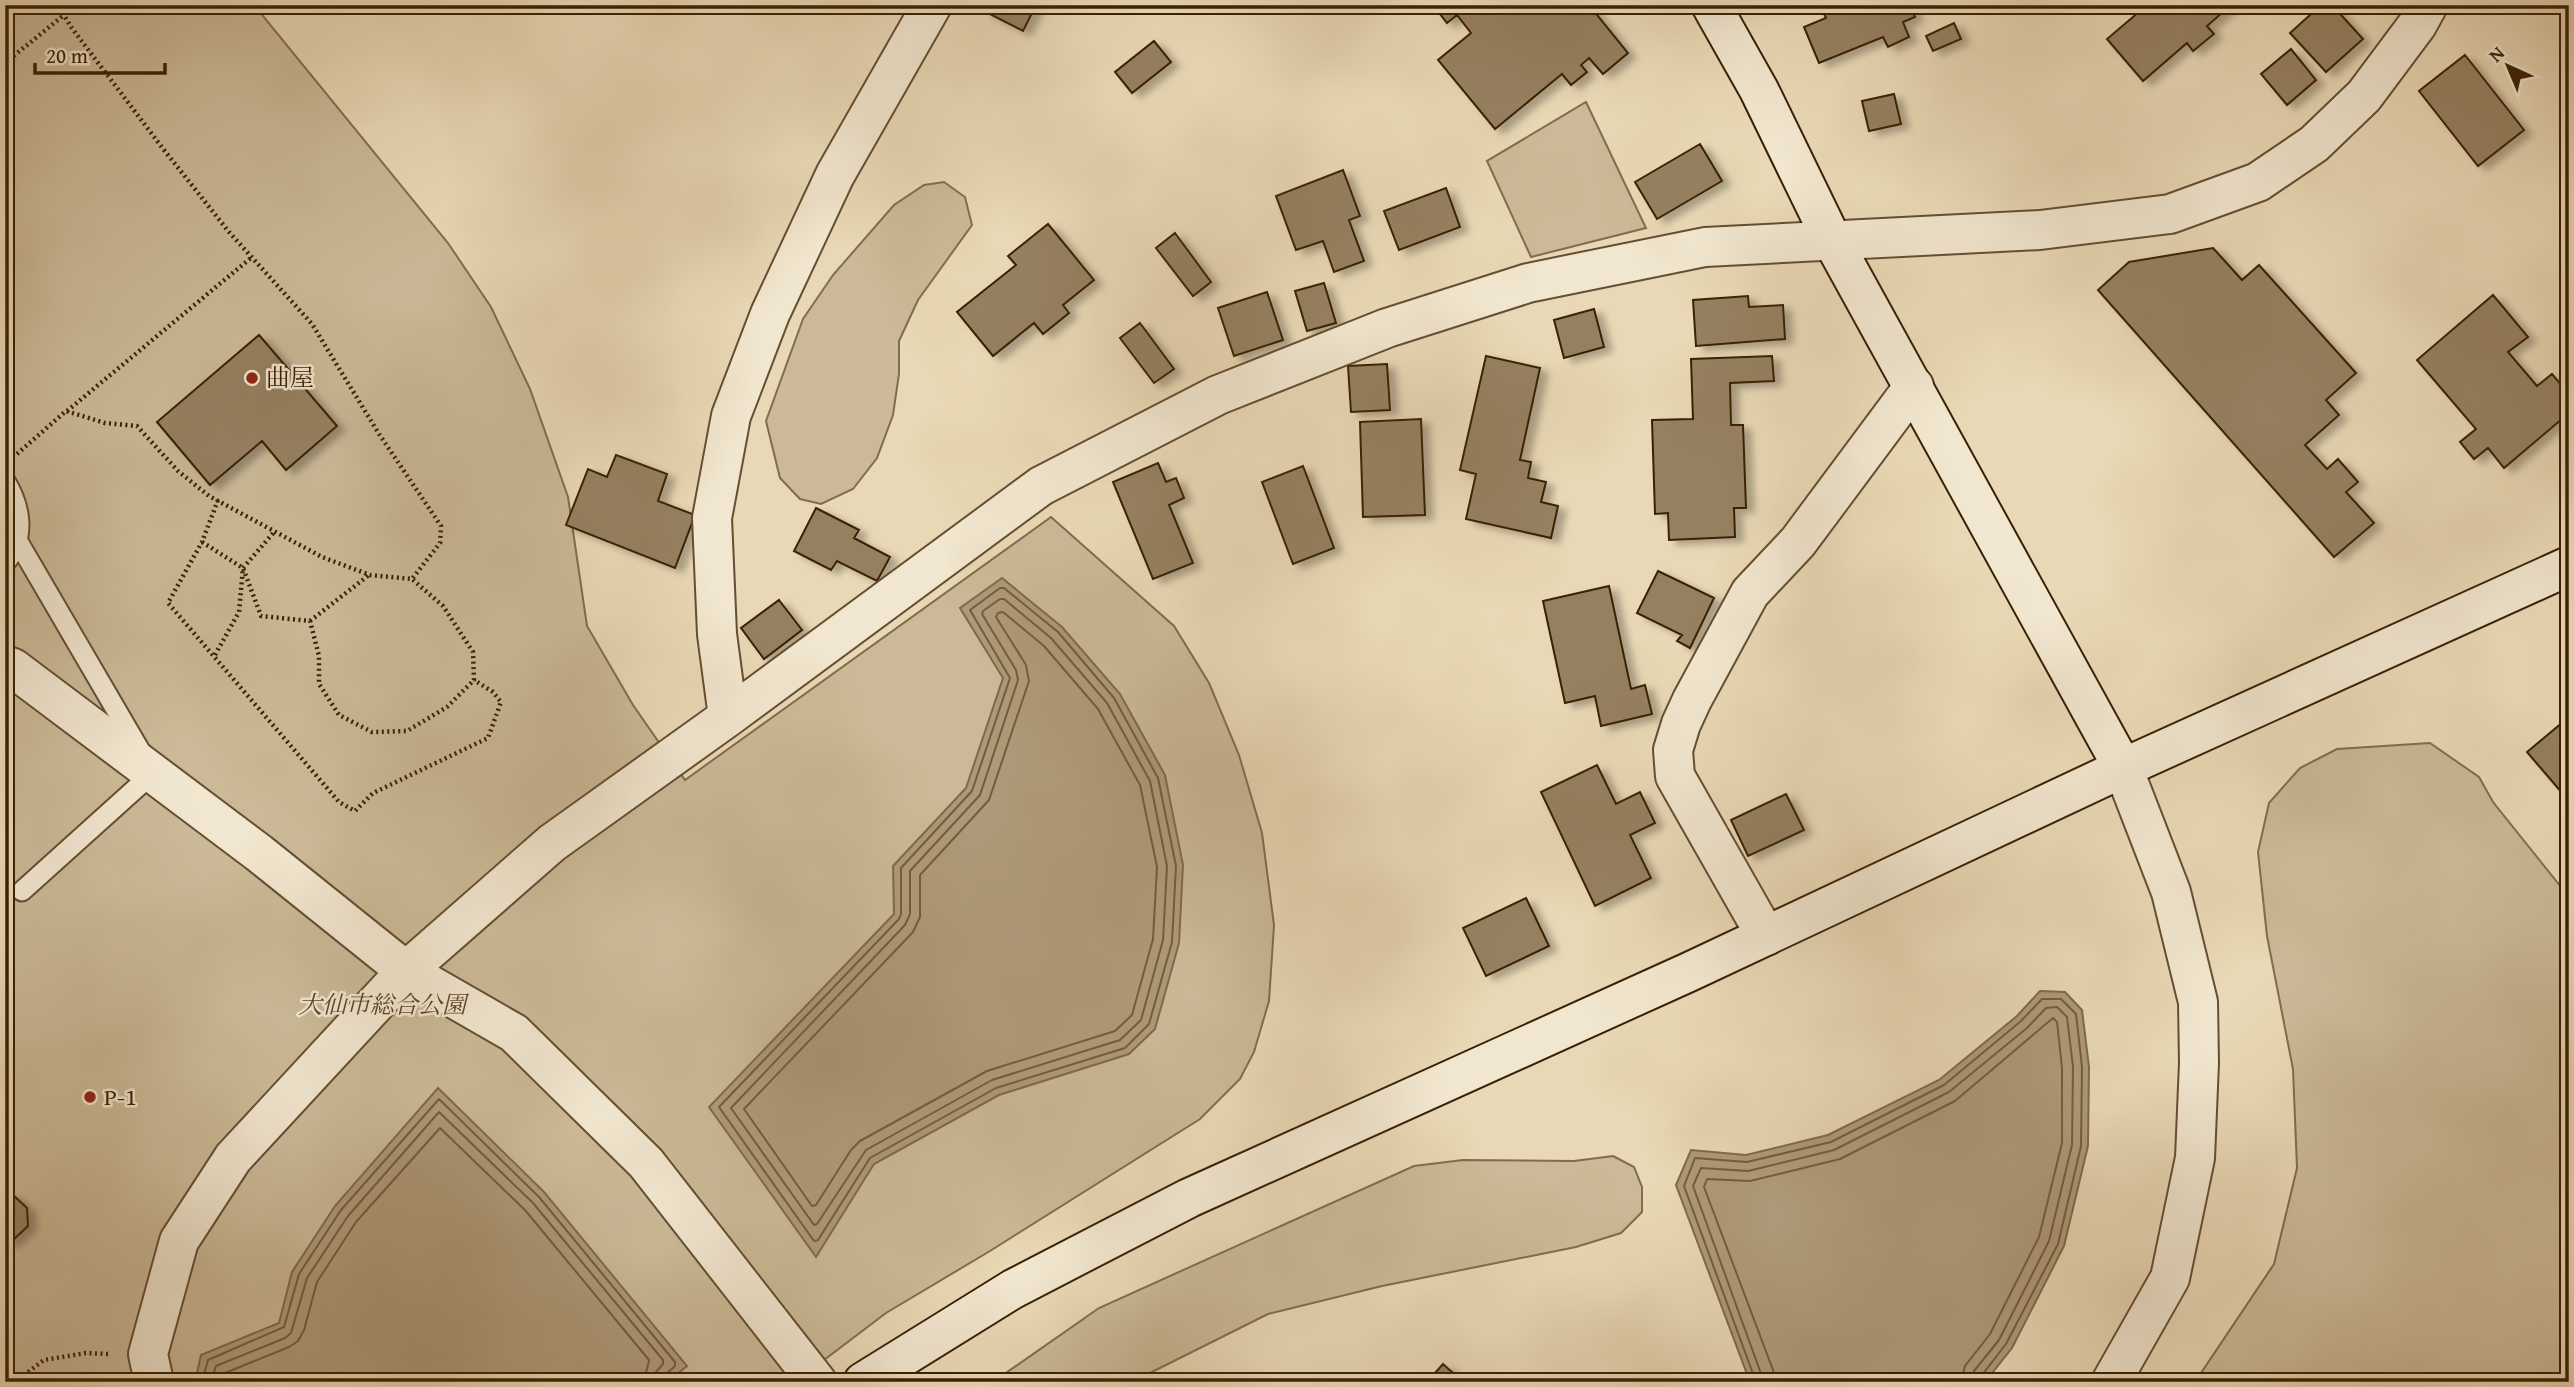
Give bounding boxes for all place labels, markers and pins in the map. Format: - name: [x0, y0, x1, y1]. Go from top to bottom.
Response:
- place label: 曲屋: [266, 360, 314, 395]
- marker: 曲屋: [244, 370, 260, 386]
- place label: P-1: [104, 1079, 137, 1114]
- marker: P-1: [82, 1089, 98, 1105]

